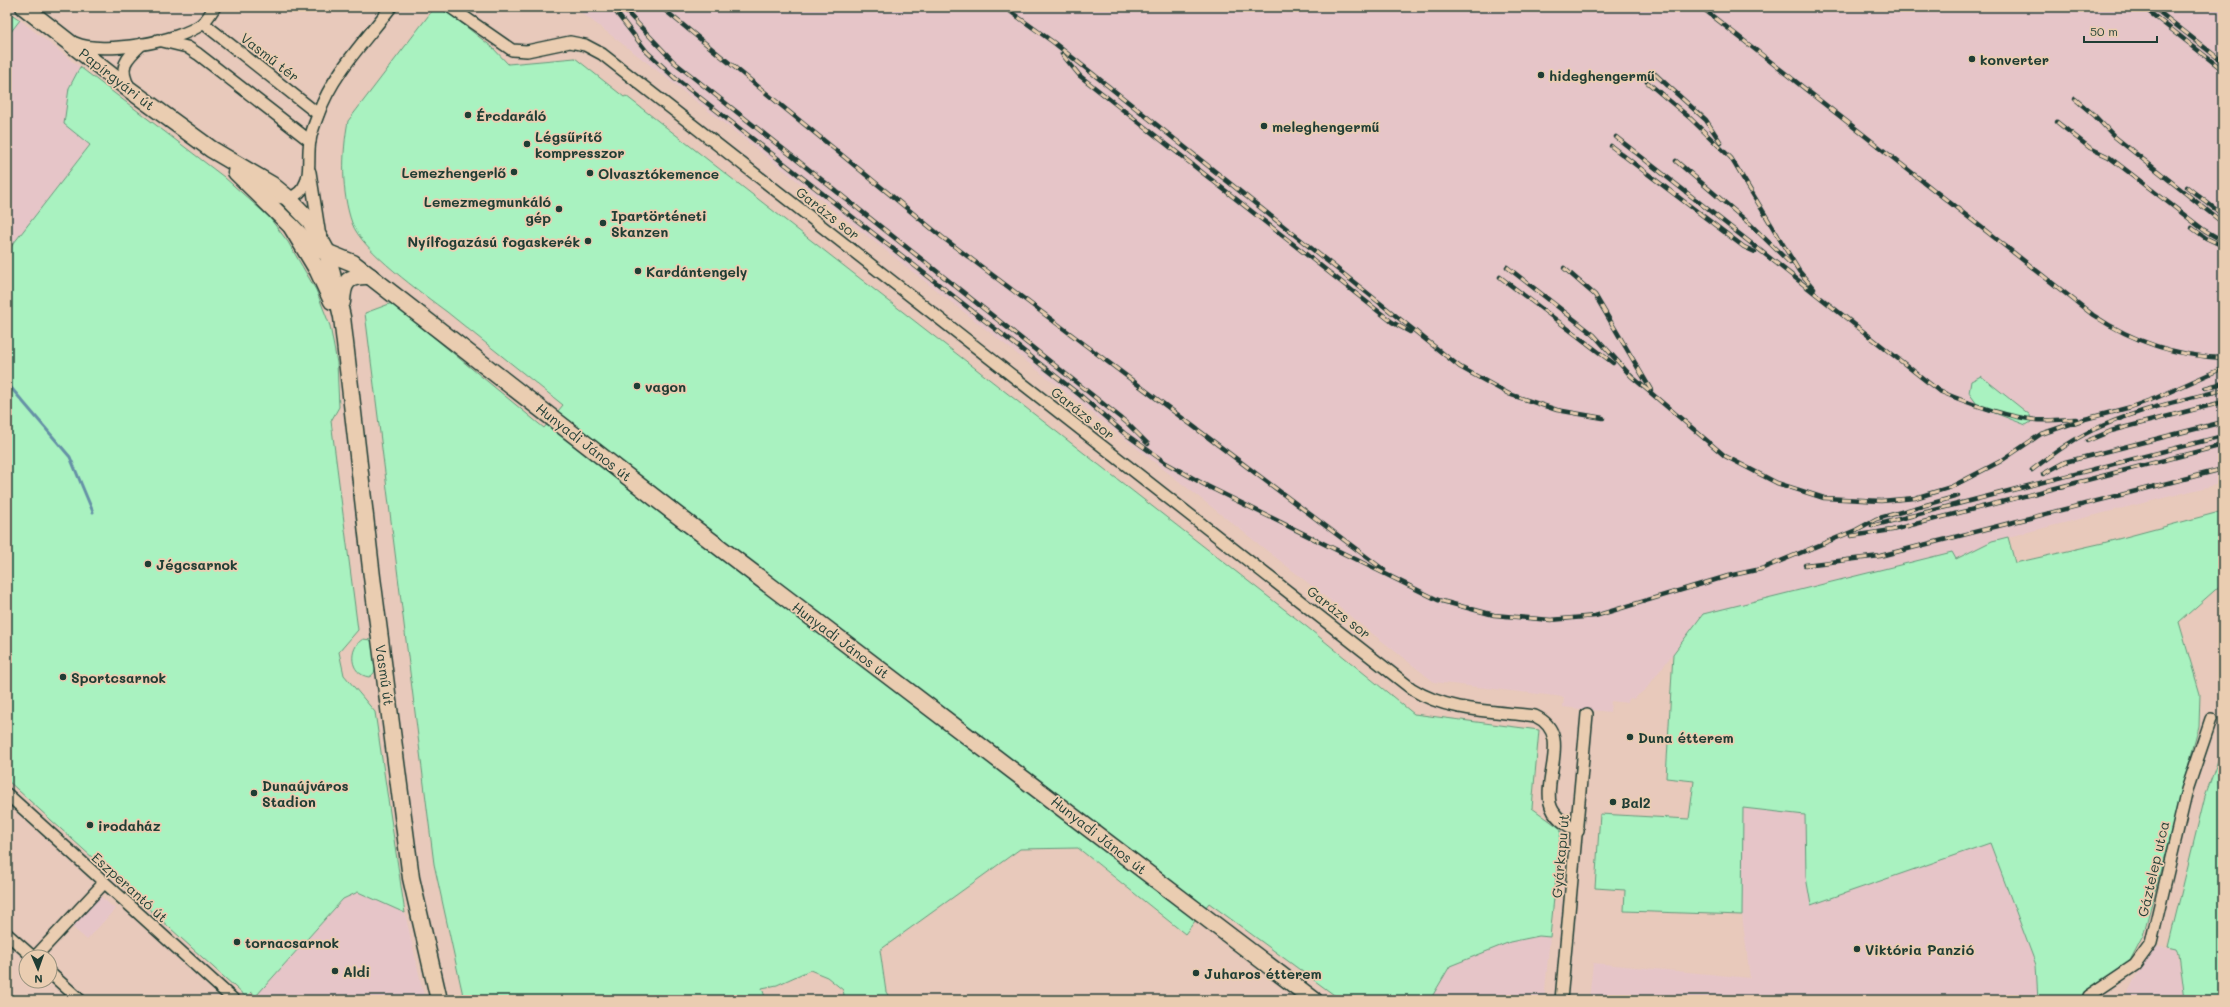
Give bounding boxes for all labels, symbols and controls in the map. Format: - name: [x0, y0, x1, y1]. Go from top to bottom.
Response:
- scale bar: [2084, 18, 2157, 44]
- text: 50 m: [2090, 23, 2118, 39]
- street label: Vasmű tér: [237, 28, 303, 86]
- street label: Papírgyári út: [75, 43, 159, 115]
- place label: konverter: [1980, 50, 2049, 69]
- marker: konverter: [1967, 54, 1977, 64]
- place label: hideghengermű: [1549, 66, 1655, 85]
- marker: hideghengermű: [1536, 70, 1546, 80]
- place label: Ércdaráló: [476, 106, 547, 125]
- marker: Ércdaráló: [463, 110, 473, 120]
- place label: meleghengermű: [1272, 117, 1380, 136]
- marker: meleghengermű: [1259, 121, 1269, 131]
- place label: Légsűrítő kompresszor: [535, 127, 624, 162]
- marker: Légsűrítő kompresszor: [522, 139, 532, 149]
- place label: Lemezhengerlő: [401, 163, 507, 182]
- place label: Olvasztókemence: [598, 164, 719, 183]
- marker: Lemezhengerlő: [509, 167, 519, 177]
- marker: Olvasztókemence: [585, 168, 595, 178]
- street label: Garázs sor: [792, 182, 864, 244]
- place label: Lemezmegmunkáló gép: [424, 192, 551, 227]
- marker: Lemezmegmunkáló gép: [554, 204, 564, 214]
- place label: Ipartörténeti Skanzen: [611, 206, 707, 241]
- marker: Ipartörténeti Skanzen: [598, 218, 608, 228]
- place label: Nyílfogazású fogaskerék: [407, 232, 580, 251]
- marker: Nyílfogazású fogaskerék: [583, 236, 593, 246]
- place label: Kardántengely: [646, 262, 748, 281]
- marker: Kardántengely: [633, 266, 643, 276]
- place label: vagon: [645, 377, 686, 396]
- marker: vagon: [632, 381, 642, 391]
- street label: Garázs sor: [1047, 382, 1119, 444]
- street label: Hunyadi János út: [532, 399, 636, 485]
- place label: Jégcsarnok: [156, 555, 238, 574]
- marker: Jégcsarnok: [143, 559, 153, 569]
- street label: Garázs sor: [1303, 581, 1375, 643]
- street label: Hunyadi János út: [789, 597, 893, 683]
- street label: Vasmű út: [371, 643, 399, 707]
- place label: Sportcsarnok: [71, 668, 166, 687]
- marker: Sportcsarnok: [58, 672, 68, 682]
- place label: Duna étterem: [1638, 728, 1734, 747]
- marker: Duna étterem: [1625, 732, 1635, 742]
- place label: Dunaújváros Stadion: [262, 776, 348, 811]
- marker: Dunaújváros Stadion: [249, 788, 259, 798]
- street label: Hunyadi János út: [1047, 792, 1151, 878]
- place label: Bal2: [1621, 793, 1651, 812]
- marker: Bal2: [1608, 797, 1618, 807]
- street label: Gyárkapu út: [1547, 813, 1573, 899]
- place label: irodaház: [98, 816, 161, 835]
- street label: Gáztelep utca: [2133, 819, 2173, 919]
- marker: irodaház: [85, 820, 95, 830]
- street label: Eszperantó út: [88, 848, 172, 926]
- place label: tornacsarnok: [245, 933, 339, 952]
- marker: tornacsarnok: [232, 937, 242, 947]
- place label: Viktória Panzió: [1865, 940, 1975, 959]
- marker: Viktória Panzió: [1852, 944, 1862, 954]
- north arrow: [18, 949, 58, 989]
- place label: Aldi: [343, 962, 370, 981]
- place label: Juharos étterem: [1204, 964, 1322, 983]
- marker: Aldi: [330, 966, 340, 976]
- marker: Juharos étterem: [1191, 968, 1201, 978]
- text: N: [34, 972, 43, 987]

